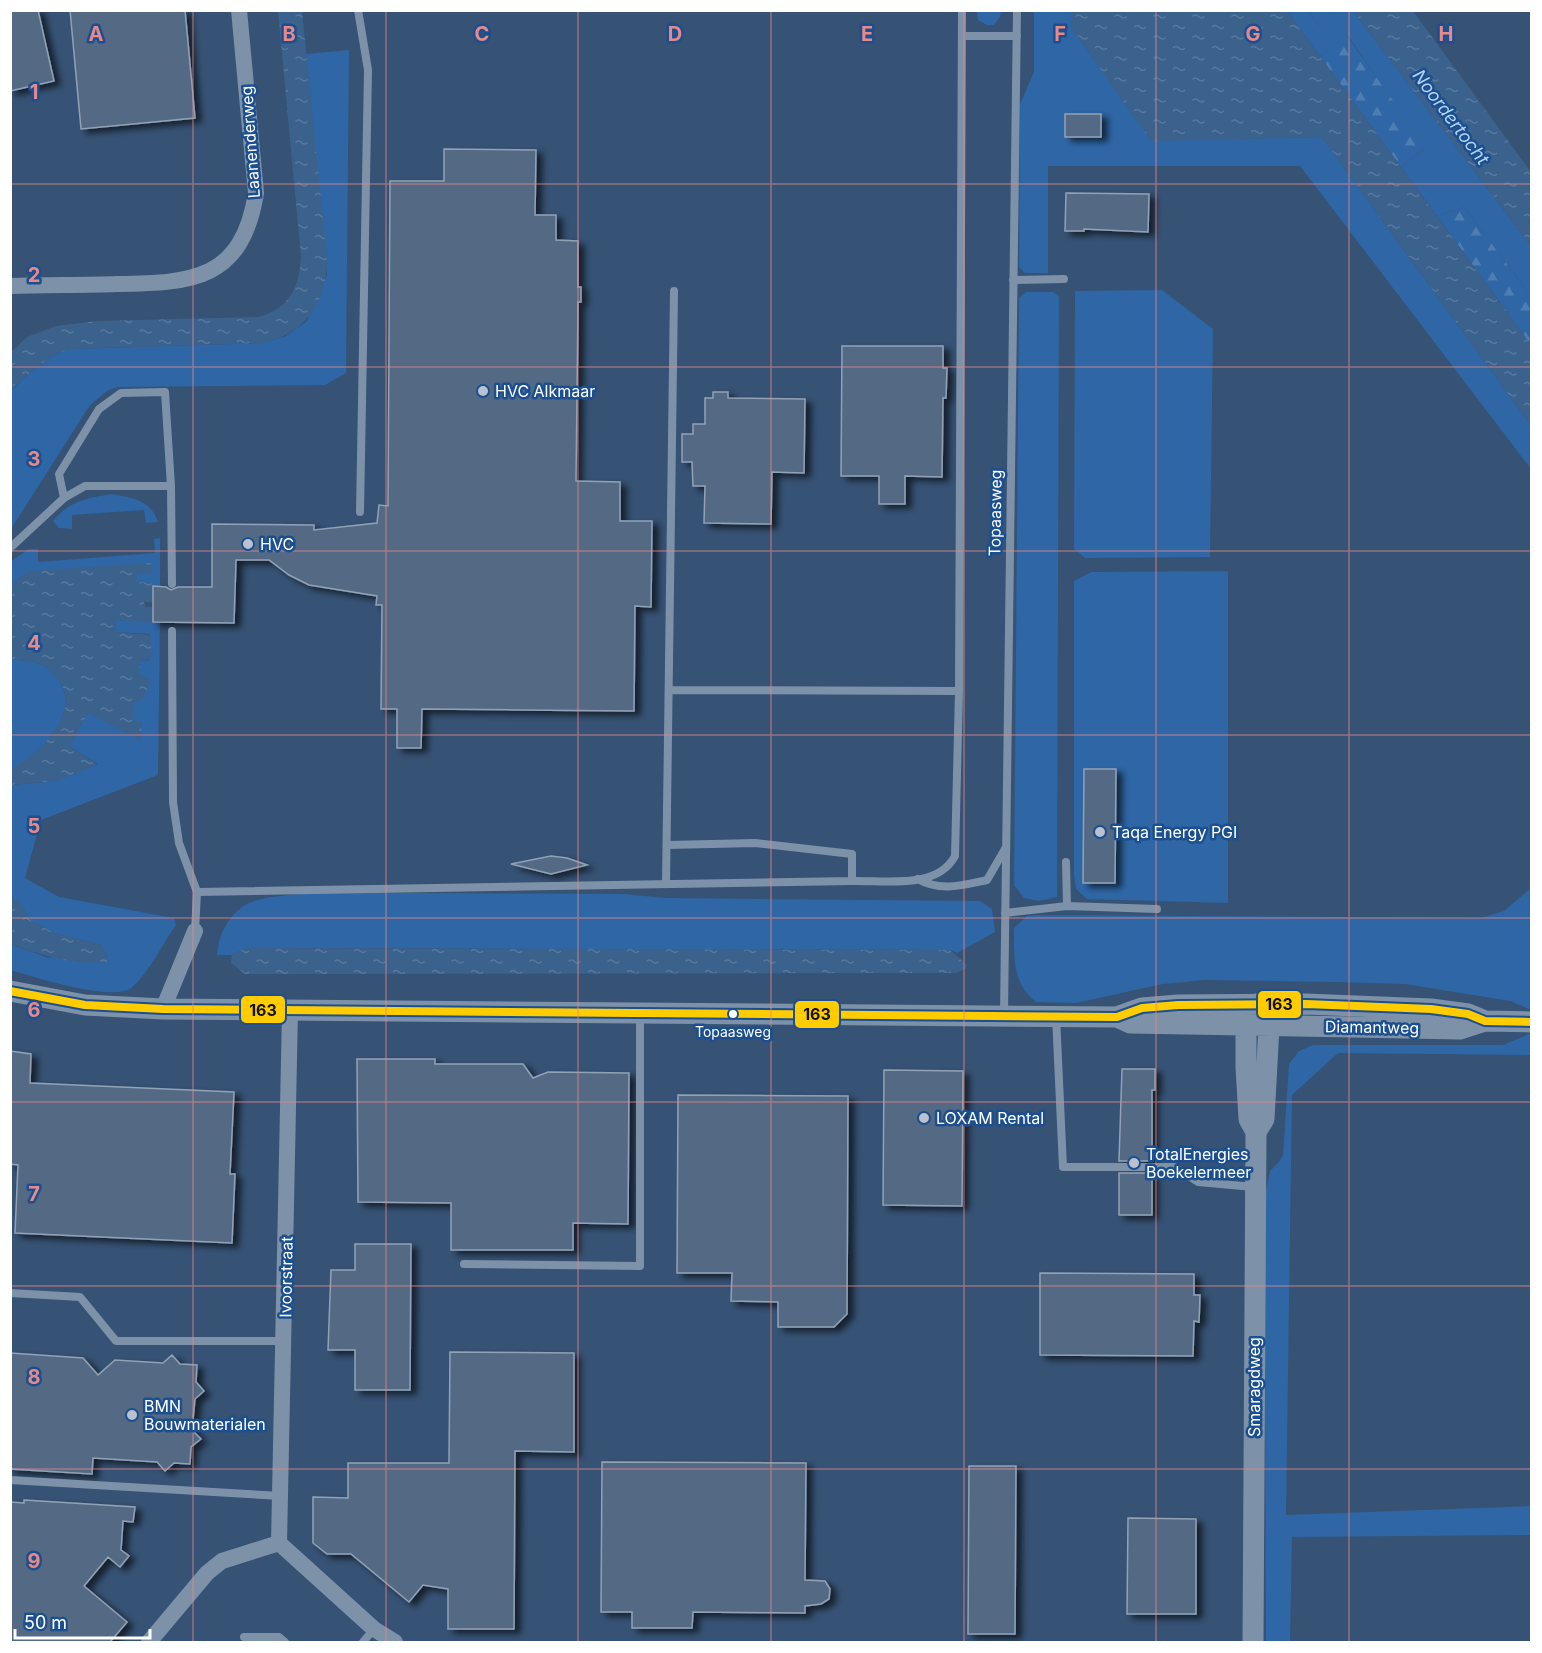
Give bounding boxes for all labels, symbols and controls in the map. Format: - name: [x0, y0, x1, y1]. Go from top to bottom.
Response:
- text: A: [89, 22, 104, 46]
- text: B: [282, 22, 296, 46]
- text: C: [475, 22, 489, 46]
- text: D: [668, 22, 682, 46]
- text: E: [861, 22, 873, 46]
- text: F: [1054, 22, 1066, 46]
- text: G: [1245, 22, 1261, 46]
- text: H: [1439, 22, 1453, 46]
- water label: Noordertocht: [1408, 65, 1494, 170]
- text: 1: [30, 80, 38, 104]
- street label: Laanenderweg: [236, 85, 264, 199]
- text: 2: [28, 263, 40, 287]
- place label: HVC Alkmaar: [495, 381, 595, 401]
- marker: HVC Alkmaar: [476, 384, 490, 398]
- text: 3: [28, 447, 40, 471]
- street label: Topaasweg: [984, 469, 1006, 557]
- place label: HVC: [260, 534, 294, 554]
- marker: HVC: [241, 537, 255, 551]
- text: 4: [27, 631, 41, 655]
- text: 5: [28, 814, 40, 838]
- place label: Taqa Energy PGI: [1112, 822, 1237, 842]
- marker: Taqa Energy PGI: [1093, 825, 1107, 839]
- line badge: 163: [1257, 990, 1302, 1019]
- text: 163: [1265, 994, 1293, 1014]
- line badge: 163: [240, 995, 286, 1024]
- text: 6: [28, 998, 41, 1022]
- text: 163: [249, 1000, 277, 1020]
- line badge: 163: [794, 1000, 840, 1029]
- text: 163: [803, 1004, 831, 1024]
- marker: Topaasweg: [727, 1008, 739, 1020]
- street label: Diamantweg: [1325, 1016, 1419, 1038]
- place label: Topaasweg: [695, 1023, 771, 1040]
- place label: LOXAM Rental: [936, 1108, 1044, 1128]
- marker: LOXAM Rental: [917, 1111, 931, 1125]
- place label: TotalEnergies Boekelermeer: [1146, 1144, 1251, 1182]
- marker: TotalEnergies Boekelermeer: [1127, 1156, 1141, 1170]
- text: 7: [28, 1182, 40, 1206]
- street label: Ivoorstraat: [275, 1236, 297, 1318]
- street label: Smaragdweg: [1244, 1337, 1264, 1437]
- text: 8: [27, 1365, 41, 1389]
- place label: BMN Bouwmaterialen: [144, 1396, 266, 1434]
- marker: BMN Bouwmaterialen: [125, 1408, 139, 1422]
- text: 9: [28, 1549, 41, 1573]
- scale bar: [15, 1602, 150, 1640]
- text: 50 m: [24, 1612, 67, 1633]

